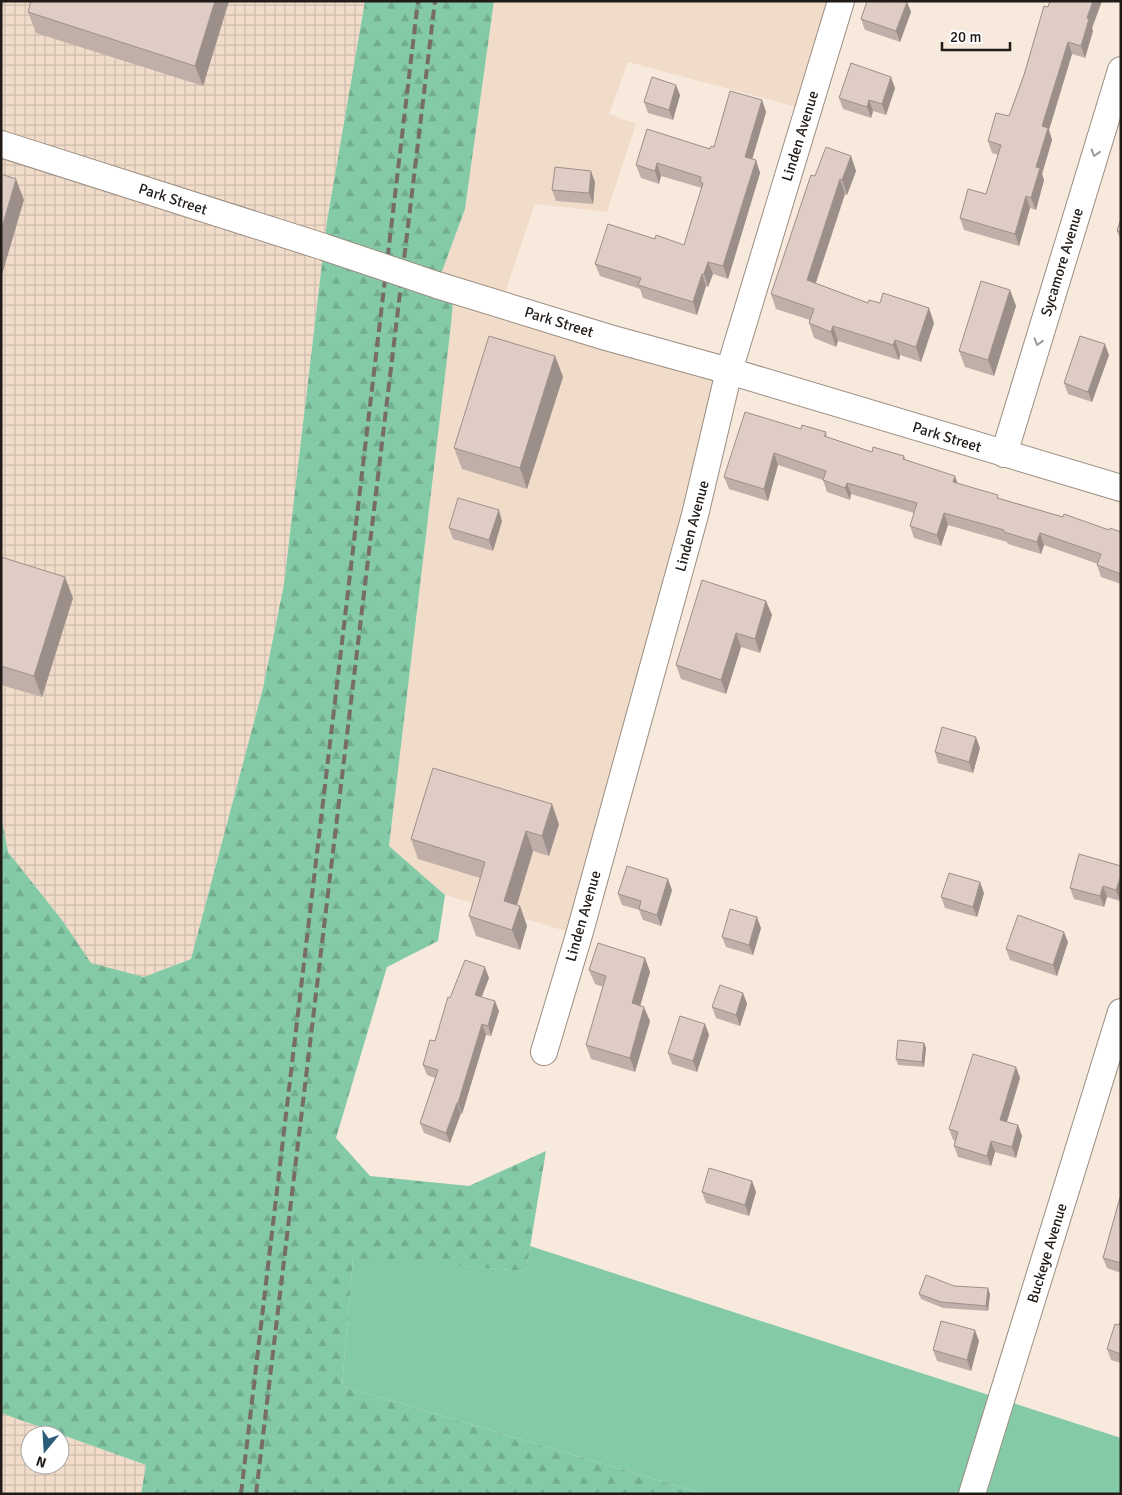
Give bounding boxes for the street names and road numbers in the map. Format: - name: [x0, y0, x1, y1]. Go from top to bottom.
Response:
- street label: Linden Avenue: [778, 89, 822, 183]
- street label: Park Street: [136, 179, 210, 219]
- street label: Sycamore Avenue: [1037, 206, 1087, 318]
- street label: Park Street: [522, 303, 596, 341]
- street label: Park Street: [910, 418, 984, 456]
- street label: Linden Avenue: [671, 478, 713, 574]
- street label: Linden Avenue: [561, 868, 605, 964]
- street label: Buckeye Avenue: [1023, 1201, 1071, 1305]

